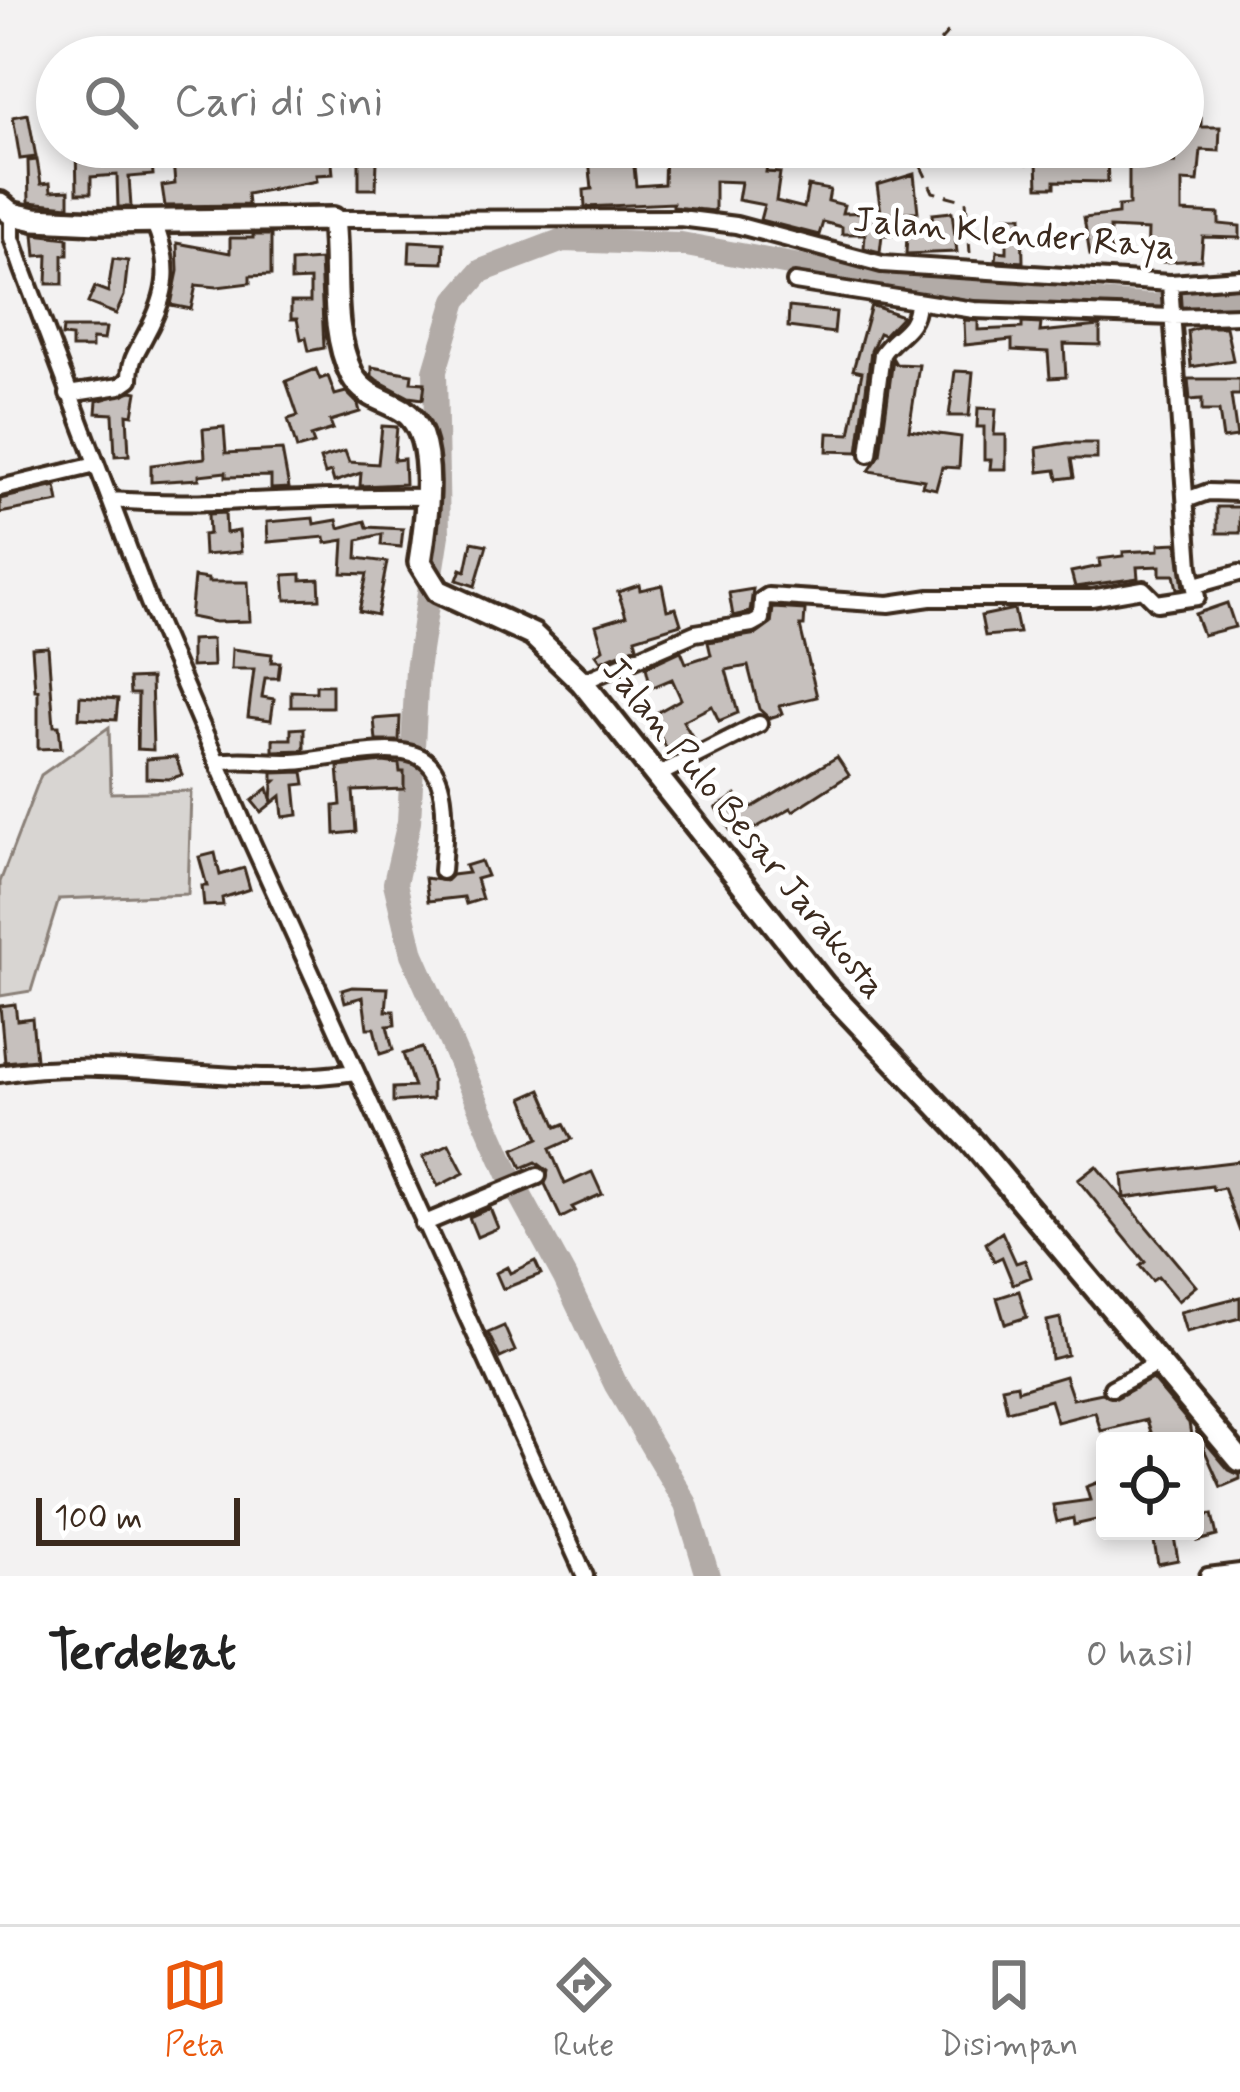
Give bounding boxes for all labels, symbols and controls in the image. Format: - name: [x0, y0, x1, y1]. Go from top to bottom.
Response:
- search box: [36, 36, 1204, 168]
- icon: search: [78, 69, 144, 135]
- text: Cari di sini: [174, 73, 383, 132]
- street label: Jalan Klender Raya: [851, 198, 1177, 272]
- street label: Jalan Pulo Besar Jarakosta: [590, 648, 896, 1010]
- map controls: [1096, 1432, 1204, 1540]
- button: locate: [1096, 1432, 1204, 1540]
- scale bar: [36, 1492, 240, 1545]
- text: 100 m: [54, 1497, 143, 1541]
- text: Terdekat: [48, 1621, 236, 1687]
- text: 0 hasil: [1086, 1629, 1192, 1680]
- tab: Peta: [162, 1952, 228, 2068]
- tab: Rute: [551, 1952, 617, 2068]
- tab: Disimpan: [940, 1952, 1078, 2068]

